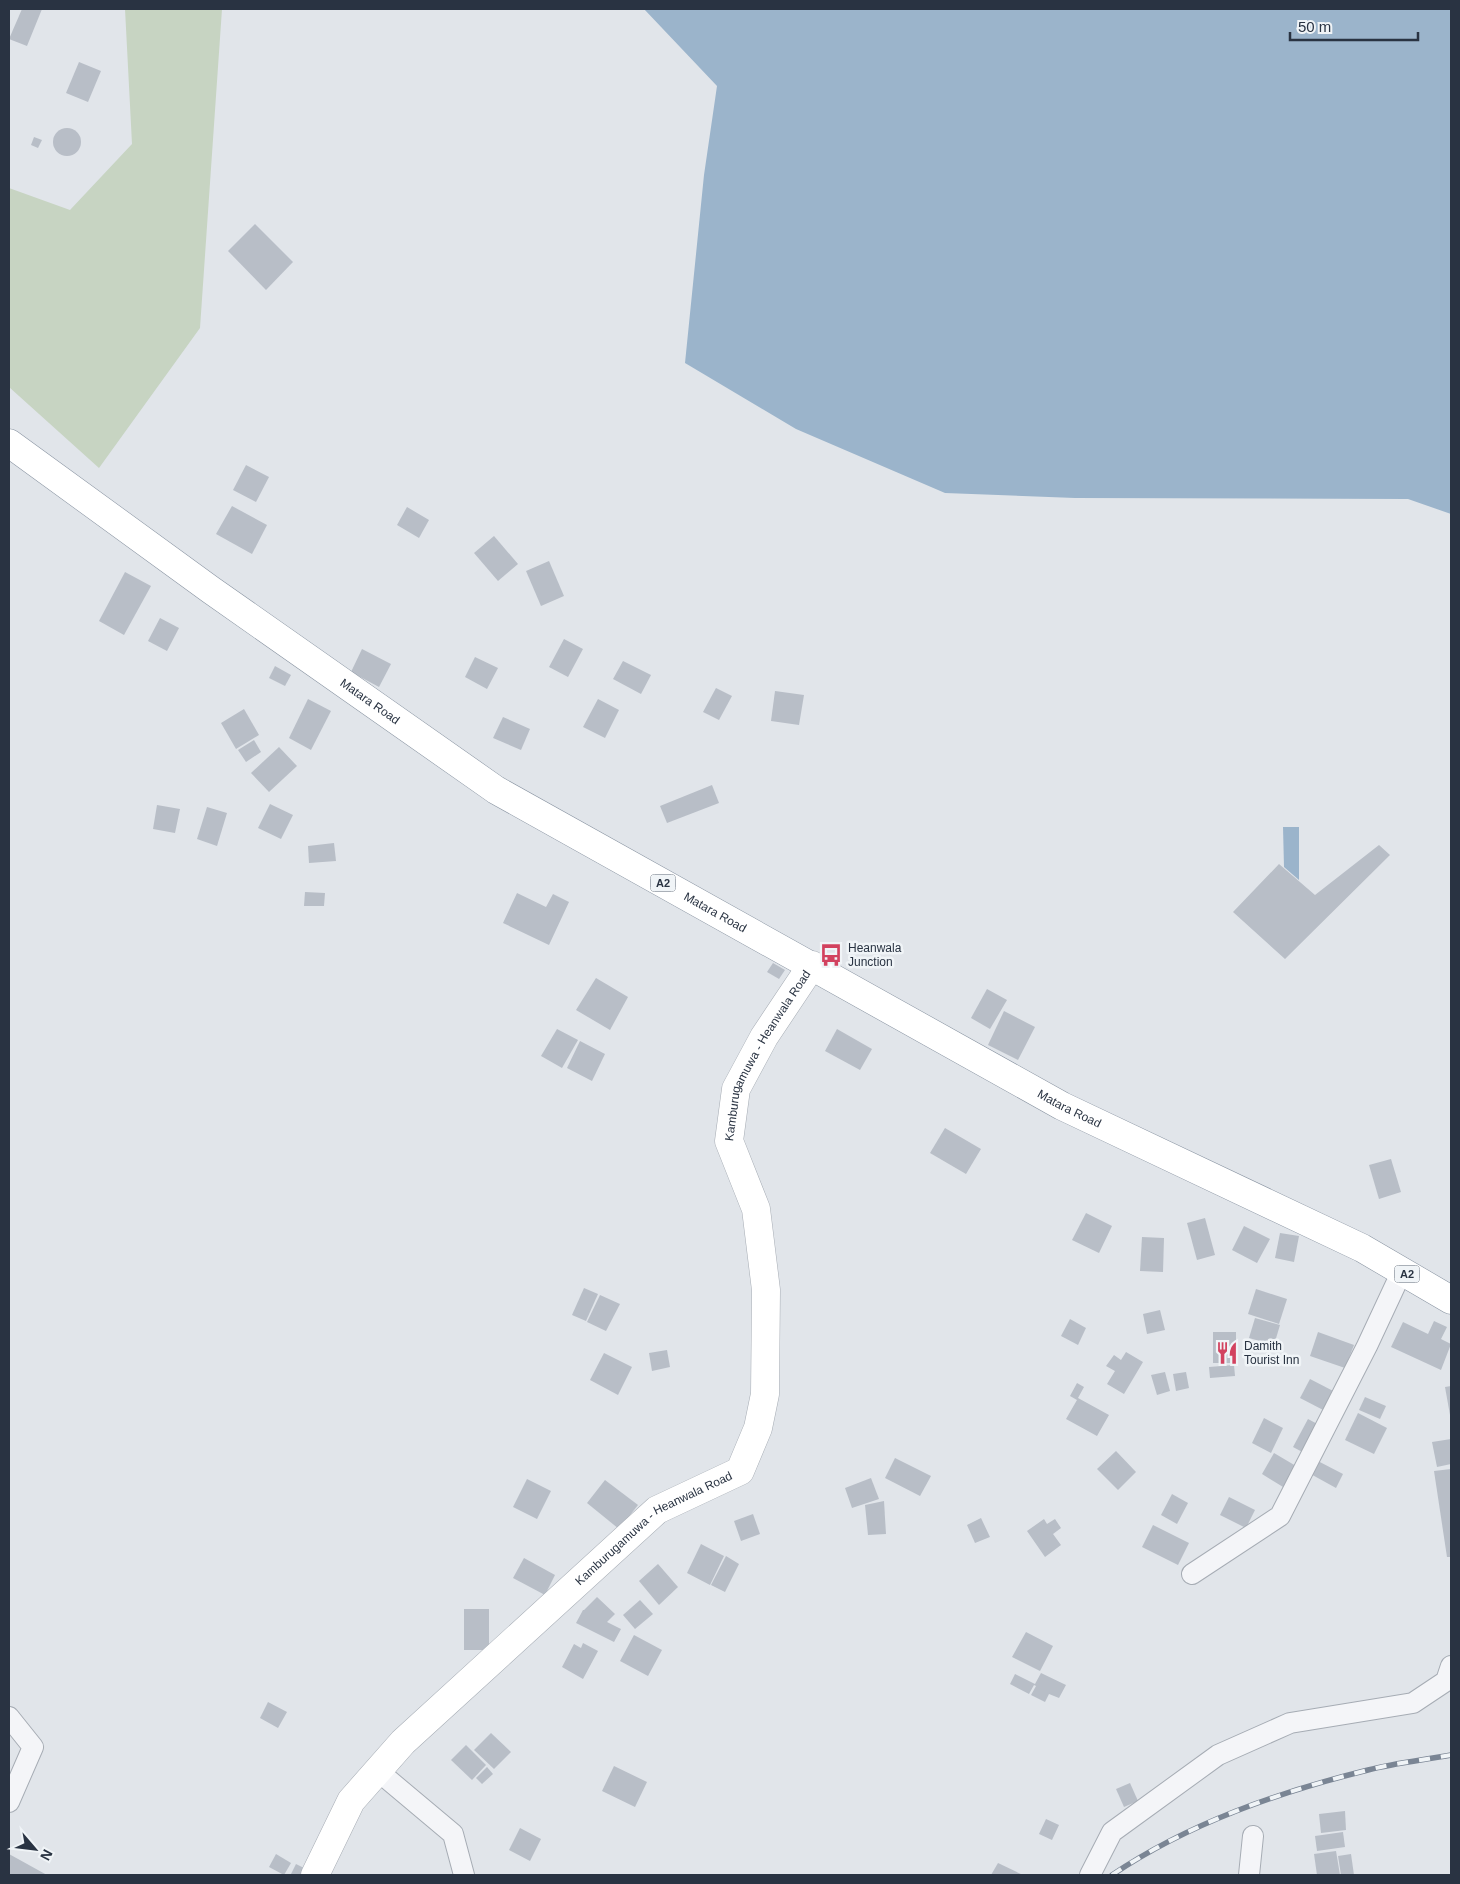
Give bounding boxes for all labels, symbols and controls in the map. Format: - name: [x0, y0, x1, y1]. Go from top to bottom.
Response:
- scale bar: [1290, 10, 1418, 42]
- text: 50 m: [1298, 18, 1331, 35]
- street label: Matara Road: [337, 676, 402, 727]
- road number: A2: [650, 874, 676, 891]
- street label: Matara Road: [681, 889, 749, 935]
- place label: Heanwala Junction: [848, 941, 902, 969]
- bus stop icon: Heanwala Junction: [818, 942, 844, 968]
- street label: Kamburugamuwa - Heanwala Road: [722, 967, 814, 1142]
- street label: Matara Road: [1035, 1087, 1103, 1131]
- road number: A2: [1394, 1266, 1420, 1282]
- place label: Damith Tourist Inn: [1244, 1339, 1299, 1367]
- restaurant icon: Damith Tourist Inn: [1214, 1340, 1240, 1366]
- street label: Kamburugamuwa - Heanwala Road: [572, 1469, 734, 1588]
- north arrow: [10, 1824, 60, 1874]
- text: N: [37, 1847, 56, 1863]

